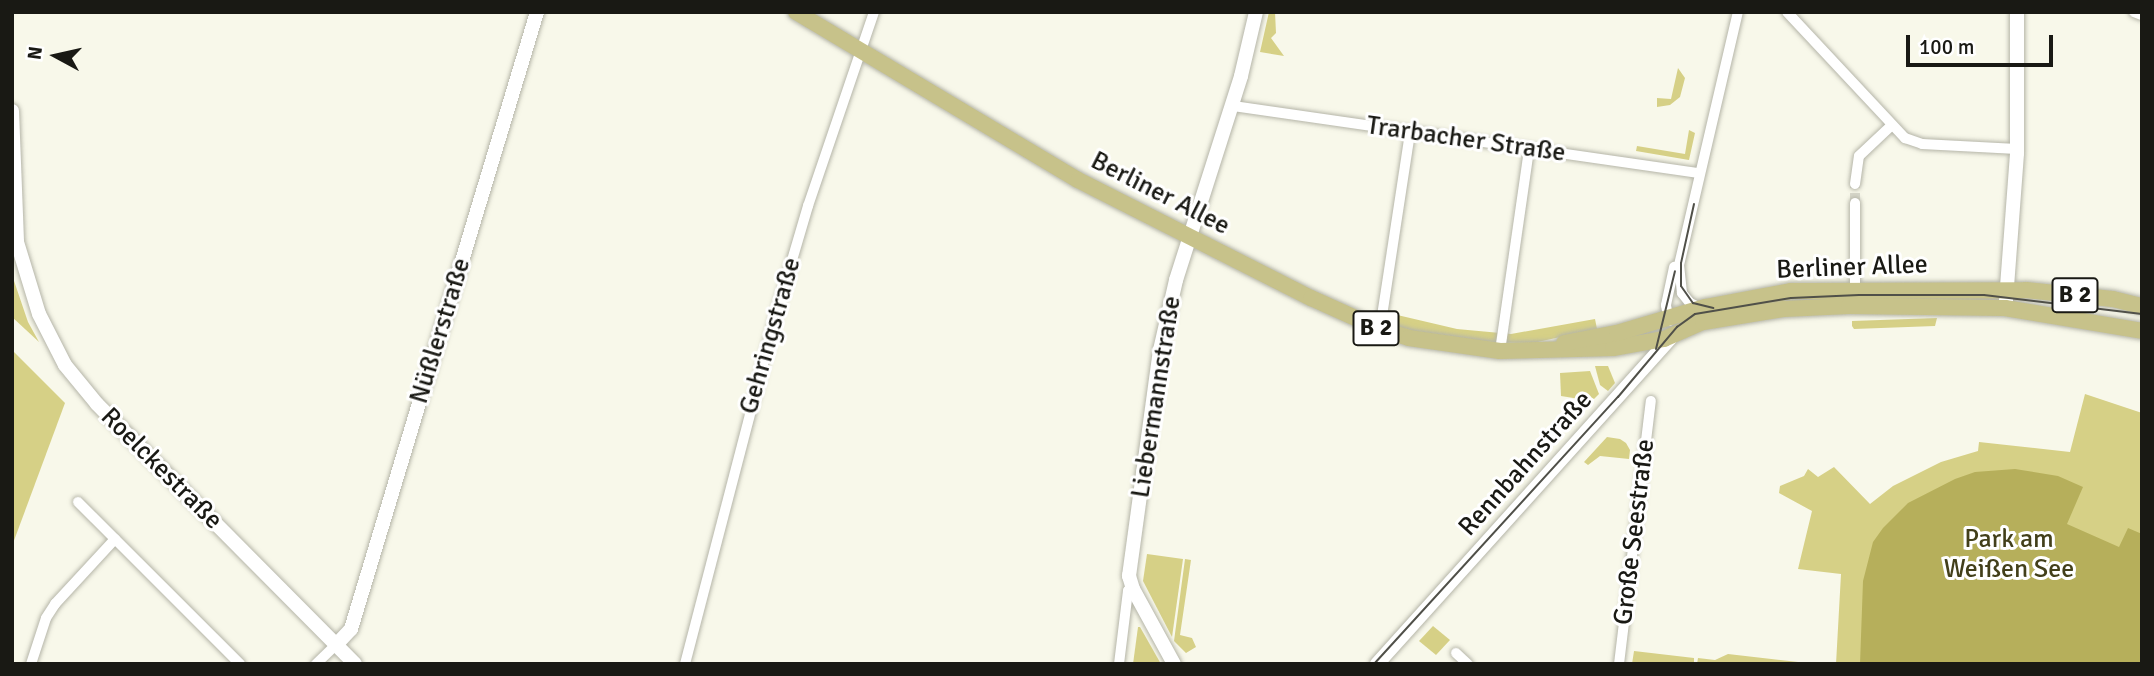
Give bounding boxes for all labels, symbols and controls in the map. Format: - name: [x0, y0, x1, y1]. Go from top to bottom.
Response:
- north arrow: [21, 21, 91, 91]
- scale bar: [1909, 21, 2056, 65]
- text: 100 m: [1919, 34, 1974, 60]
- text: N: [22, 45, 48, 61]
- street label: Trarbacher Straße: [1365, 111, 1567, 169]
- street label: Berliner Allee: [1085, 146, 1235, 242]
- street label: Berliner Allee: [1776, 250, 1928, 286]
- street label: Nüßlerstraße: [404, 254, 478, 408]
- street label: Gehringstraße: [734, 254, 808, 418]
- road number: B 2: [2050, 274, 2100, 316]
- street label: Liebermannstraße: [1126, 294, 1188, 500]
- road number: B 2: [1352, 307, 1400, 348]
- street label: Rennbahnstraße: [1453, 385, 1599, 543]
- street label: Roelckestraße: [94, 402, 228, 536]
- street label: Große Seestraße: [1608, 437, 1662, 627]
- park label: Park am Weißen See: [1944, 524, 2074, 586]

